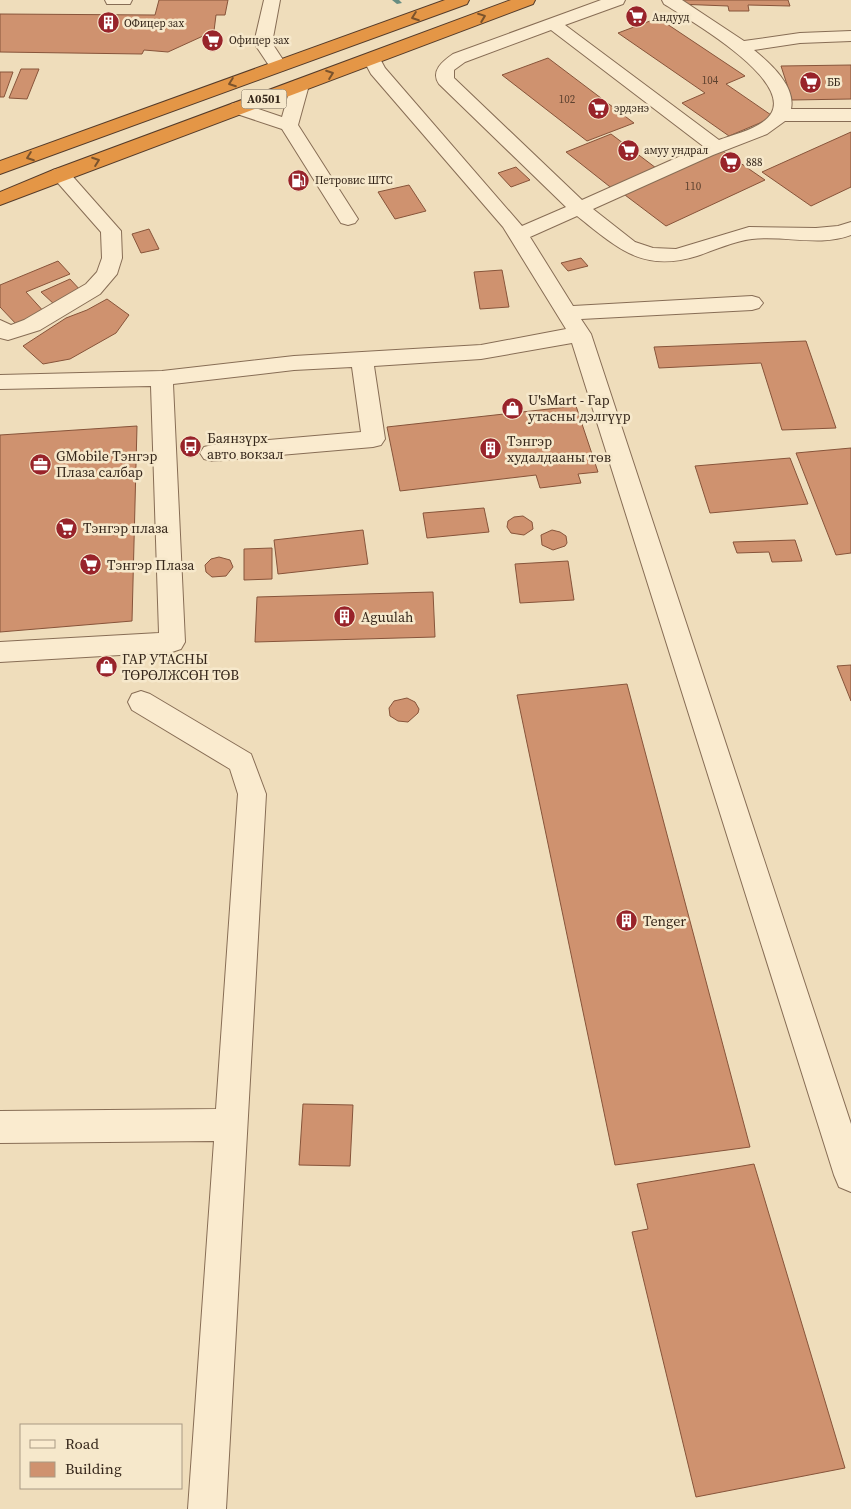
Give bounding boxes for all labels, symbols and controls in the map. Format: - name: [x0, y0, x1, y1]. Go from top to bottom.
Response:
- supermarket icon: Андууд: [624, 5, 648, 29]
- place label: Андууд: [652, 10, 689, 25]
- building icon: ОФицер зах: [96, 11, 120, 35]
- one-way arrow: [411, 11, 420, 21]
- one-way arrow: [477, 13, 486, 23]
- place label: ОФицер зах: [124, 16, 184, 31]
- supermarket icon: Офицер зах: [201, 28, 225, 52]
- place label: Офицер зах: [229, 33, 290, 48]
- one-way arrow: [325, 70, 334, 80]
- supermarket icon: ББ: [799, 70, 823, 94]
- house number: 104: [702, 73, 719, 88]
- place label: ББ: [827, 75, 841, 90]
- one-way arrow: [228, 77, 237, 87]
- road number: A0501: [242, 90, 286, 108]
- house number: 102: [559, 92, 576, 107]
- supermarket icon: эрдэнэ: [586, 96, 610, 120]
- place label: эрдэнэ: [614, 101, 649, 116]
- supermarket icon: амуу ундрал: [616, 138, 640, 162]
- place label: амуу ундрал: [644, 143, 708, 158]
- supermarket icon: 888: [718, 150, 742, 174]
- one-way arrow: [26, 151, 35, 161]
- place label: 888: [746, 155, 763, 170]
- one-way arrow: [91, 157, 99, 167]
- fuel station icon: Петровис ШТС: [287, 168, 311, 192]
- place label: Петровис ШТС: [315, 173, 393, 188]
- house number: 110: [685, 179, 702, 194]
- place label: U'sMart - Гар утасны дэлгүүр: [528, 390, 631, 426]
- shop icon: U'sMart - Гар утасны дэлгүүр: [500, 396, 524, 420]
- place label: Баянзүрх авто вокзал: [207, 428, 284, 464]
- place label: Тэнгэр худалдааны төв: [507, 431, 611, 467]
- bus stop icon: Баянзүрх авто вокзал: [179, 434, 203, 458]
- building icon: Тэнгэр худалдааны төв: [479, 437, 503, 461]
- place label: GMobile Тэнгэр Плаза салбар: [56, 446, 157, 482]
- office icon: GMobile Тэнгэр Плаза салбар: [28, 452, 52, 476]
- supermarket icon: Тэнгэр плаза: [55, 516, 79, 540]
- place label: Тэнгэр плаза: [83, 518, 169, 538]
- supermarket icon: Тэнгэр Плаза: [79, 553, 103, 577]
- place label: Тэнгэр Плаза: [107, 555, 195, 575]
- building icon: Aguulah: [333, 605, 357, 629]
- place label: Aguulah: [361, 607, 413, 627]
- place label: ГАР УТАСНЫ ТӨРӨЛЖСӨН ТӨВ: [122, 649, 239, 685]
- shop icon: ГАР УТАСНЫ ТӨРӨЛЖСӨН ТӨВ: [94, 655, 118, 679]
- building icon: Tenger: [615, 909, 639, 933]
- place label: Tenger: [643, 911, 686, 931]
- legend: [20, 1424, 182, 1489]
- text: Road: [65, 1433, 99, 1454]
- text: Building: [65, 1458, 122, 1479]

